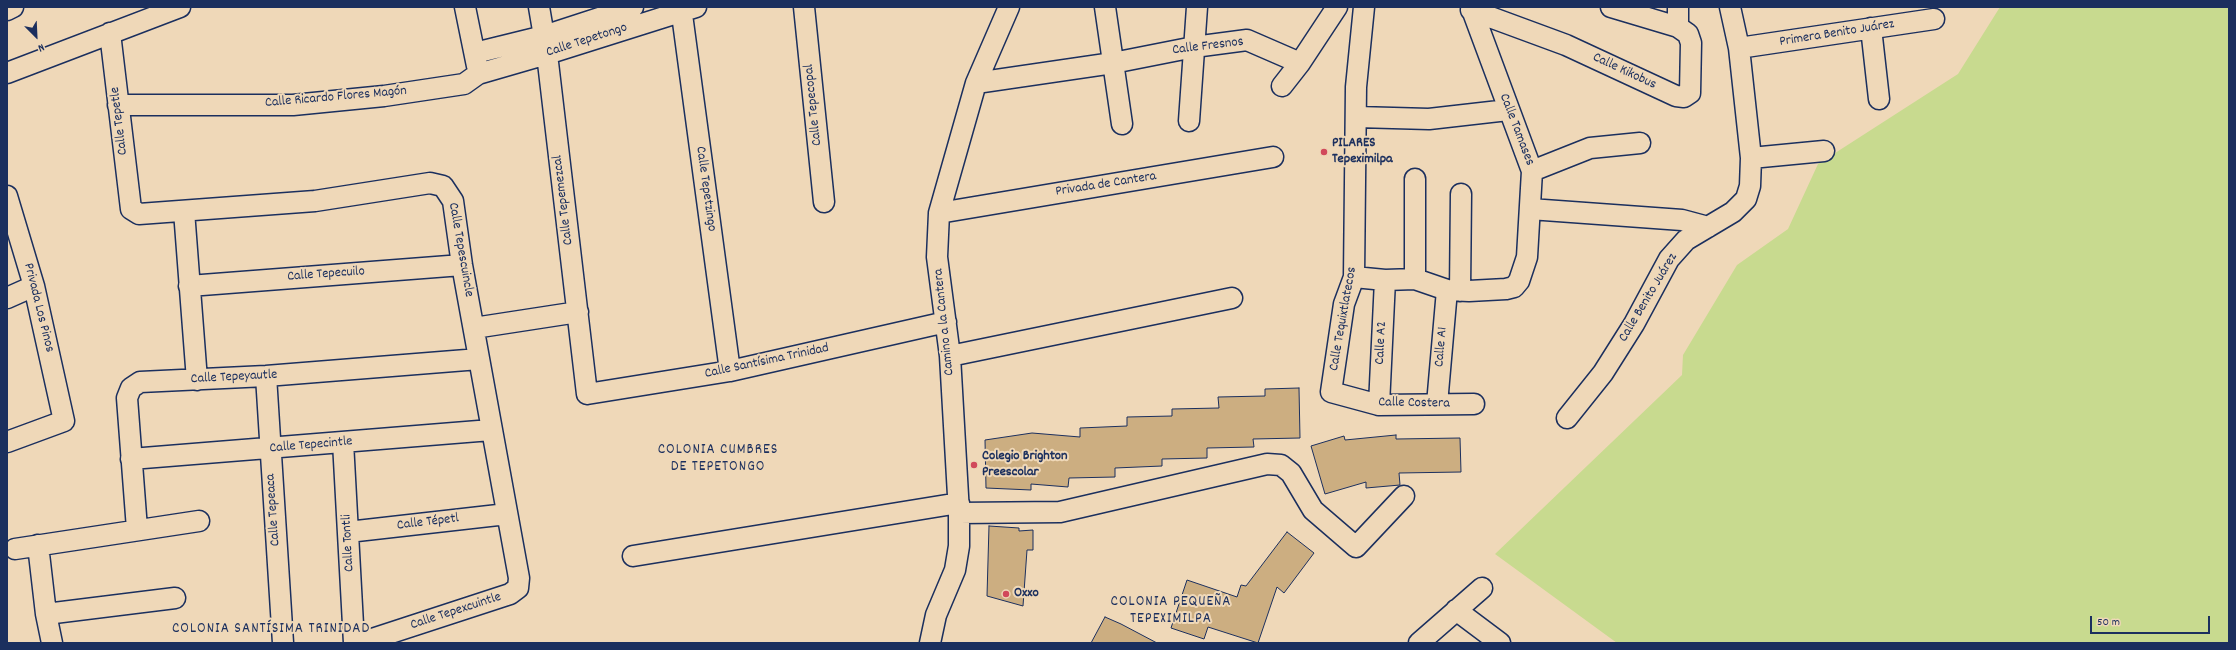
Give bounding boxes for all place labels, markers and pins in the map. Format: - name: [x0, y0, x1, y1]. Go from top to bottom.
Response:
- place label: PILARES Tepeximilpa: [1332, 136, 1393, 168]
- marker: PILARES Tepeximilpa: [1319, 147, 1329, 157]
- place label: Colegio Brighton Preescolar: [982, 449, 1068, 482]
- marker: Colegio Brighton Preescolar: [969, 460, 979, 470]
- place label: Oxxo: [1014, 586, 1039, 602]
- marker: Oxxo: [1001, 589, 1011, 599]

